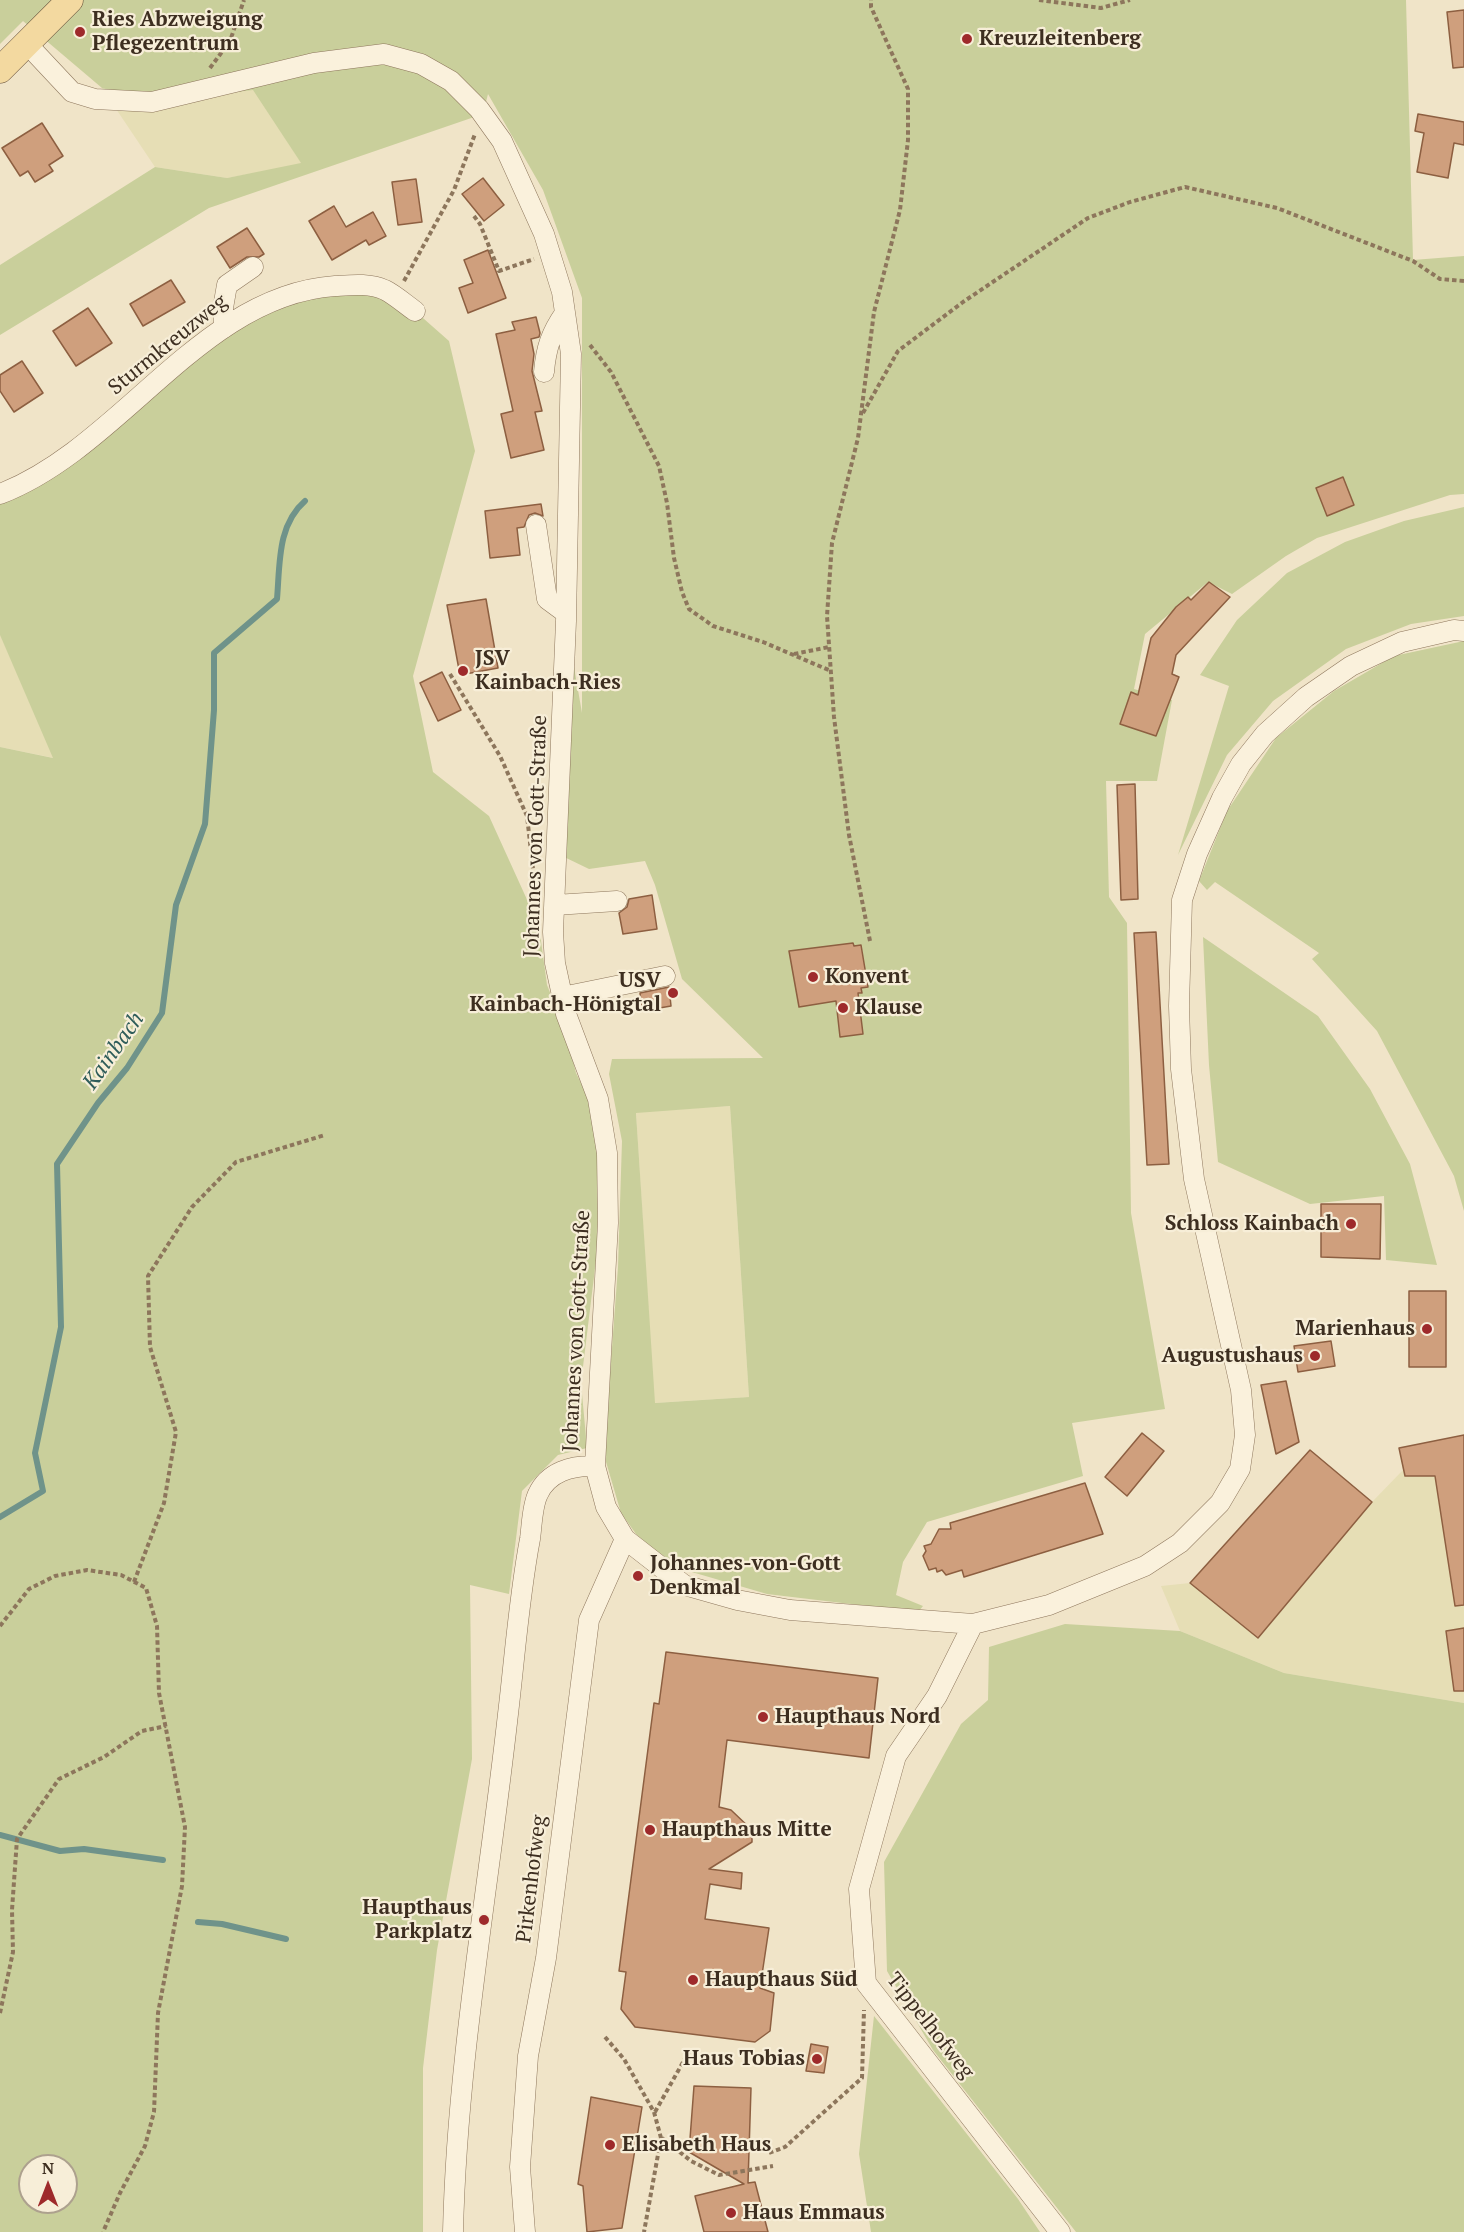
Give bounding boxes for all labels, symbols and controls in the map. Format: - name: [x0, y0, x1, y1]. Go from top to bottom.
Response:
- place label: Ries Abzweigung Pflegezentrum: [92, 7, 263, 57]
- marker: Ries Abzweigung Pflegezentrum: [73, 25, 87, 39]
- place label: Kreuzleitenberg: [979, 26, 1141, 52]
- marker: Kreuzleitenberg: [960, 32, 974, 46]
- street label: Sturmkreuzweg: [104, 289, 232, 401]
- place label: JSV Kainbach-Ries: [475, 646, 621, 696]
- marker: JSV Kainbach-Ries: [456, 664, 470, 678]
- street label: Johannes von Gott-Straße: [519, 715, 553, 957]
- place label: Konvent: [825, 964, 909, 990]
- place label: USV Kainbach-Hönigtal: [470, 968, 661, 1018]
- marker: Konvent: [806, 970, 820, 984]
- marker: USV Kainbach-Hönigtal: [666, 986, 680, 1000]
- place label: Klause: [855, 995, 922, 1021]
- marker: Klause: [836, 1001, 850, 1015]
- water label: Kainbach: [78, 1007, 150, 1095]
- street label: Johannes von Gott-Straße: [558, 1209, 596, 1453]
- place label: Schloss Kainbach: [1165, 1211, 1339, 1237]
- marker: Schloss Kainbach: [1344, 1217, 1358, 1231]
- place label: Marienhaus: [1295, 1316, 1415, 1342]
- marker: Marienhaus: [1420, 1322, 1434, 1336]
- place label: Augustushaus: [1162, 1343, 1303, 1369]
- marker: Augustushaus: [1308, 1349, 1322, 1363]
- place label: Johannes-von-Gott Denkmal: [650, 1551, 841, 1601]
- marker: Johannes-von-Gott Denkmal: [631, 1569, 645, 1583]
- place label: Haupthaus Nord: [775, 1704, 940, 1730]
- marker: Haupthaus Nord: [756, 1710, 770, 1724]
- street label: Pirkenhofweg: [512, 1814, 552, 1944]
- place label: Haupthaus Mitte: [662, 1817, 832, 1843]
- marker: Haupthaus Mitte: [643, 1823, 657, 1837]
- place label: Haupthaus Parkplatz: [362, 1895, 472, 1945]
- marker: Haupthaus Parkplatz: [477, 1913, 491, 1927]
- place label: Haupthaus Süd: [705, 1967, 858, 1993]
- street label: Tippelhofweg: [881, 1968, 979, 2084]
- marker: Haupthaus Süd: [686, 1973, 700, 1987]
- place label: Haus Tobias: [683, 2046, 805, 2072]
- marker: Haus Tobias: [810, 2052, 824, 2066]
- place label: Elisabeth Haus: [622, 2132, 771, 2158]
- marker: Elisabeth Haus: [603, 2138, 617, 2152]
- north arrow: [18, 2154, 78, 2214]
- text: N: [42, 2157, 54, 2179]
- place label: Haus Emmaus: [743, 2200, 885, 2226]
- marker: Haus Emmaus: [724, 2206, 738, 2220]

